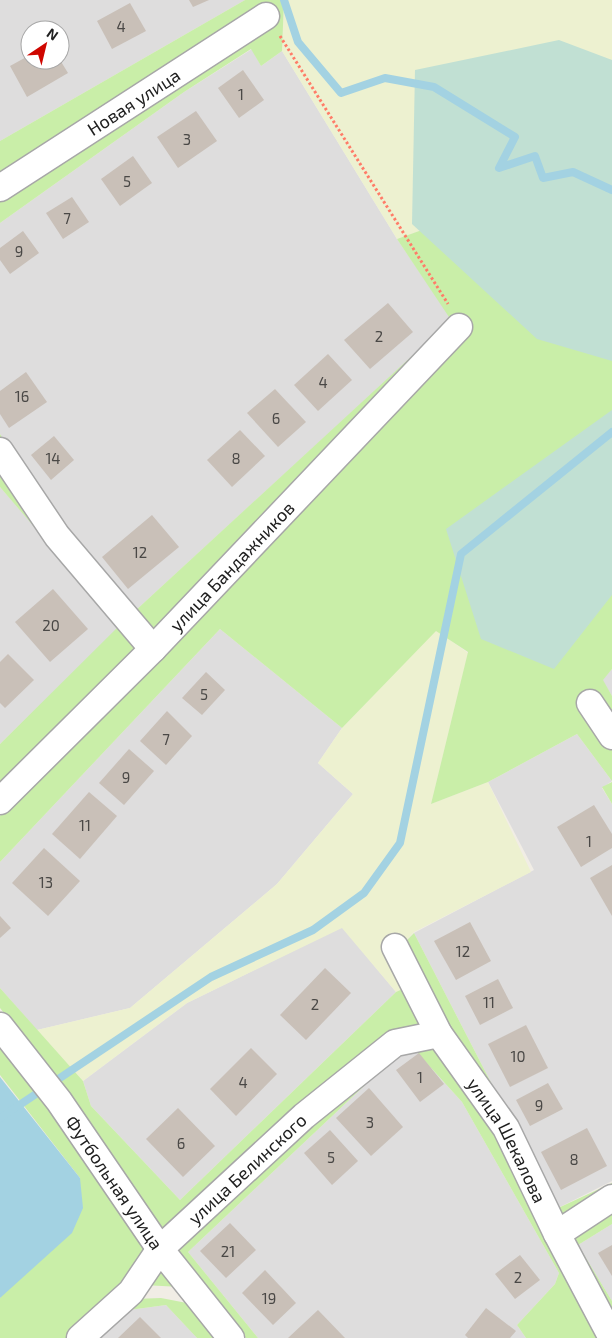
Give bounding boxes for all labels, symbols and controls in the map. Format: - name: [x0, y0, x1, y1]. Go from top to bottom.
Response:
- house number: 4: [116, 17, 126, 35]
- north arrow: [20, 20, 70, 70]
- text: N: [44, 24, 62, 44]
- street label: Новая улица: [83, 64, 184, 140]
- house number: 1: [238, 85, 244, 103]
- house number: 3: [183, 130, 191, 148]
- house number: 5: [123, 172, 131, 190]
- house number: 7: [63, 209, 71, 227]
- house number: 9: [15, 242, 23, 260]
- house number: 2: [375, 327, 383, 345]
- house number: 4: [318, 373, 328, 391]
- house number: 16: [15, 387, 29, 405]
- house number: 6: [272, 409, 280, 427]
- house number: 14: [45, 449, 61, 467]
- house number: 8: [231, 449, 241, 467]
- street label: улица Бандажников: [165, 497, 299, 636]
- house number: 12: [133, 543, 147, 561]
- house number: 20: [42, 616, 60, 634]
- house number: 5: [200, 685, 208, 703]
- house number: 7: [162, 730, 170, 748]
- house number: 9: [122, 768, 130, 786]
- house number: 11: [79, 816, 91, 834]
- house number: 1: [586, 832, 592, 850]
- house number: 13: [39, 873, 53, 891]
- house number: 12: [456, 942, 470, 960]
- house number: 11: [483, 993, 495, 1011]
- house number: 2: [311, 995, 319, 1013]
- house number: 10: [510, 1047, 526, 1065]
- house number: 1: [417, 1068, 423, 1086]
- house number: 4: [238, 1073, 248, 1091]
- street label: улица Шекалова: [463, 1073, 551, 1206]
- house number: 9: [535, 1096, 543, 1114]
- street label: улица Белинского: [183, 1109, 311, 1229]
- street label: Футбольная улица: [61, 1111, 168, 1254]
- house number: 3: [366, 1113, 374, 1131]
- house number: 6: [177, 1134, 185, 1152]
- house number: 5: [327, 1148, 335, 1166]
- house number: 8: [569, 1150, 579, 1168]
- house number: 21: [221, 1242, 235, 1260]
- house number: 2: [514, 1268, 522, 1286]
- house number: 19: [262, 1289, 276, 1307]

